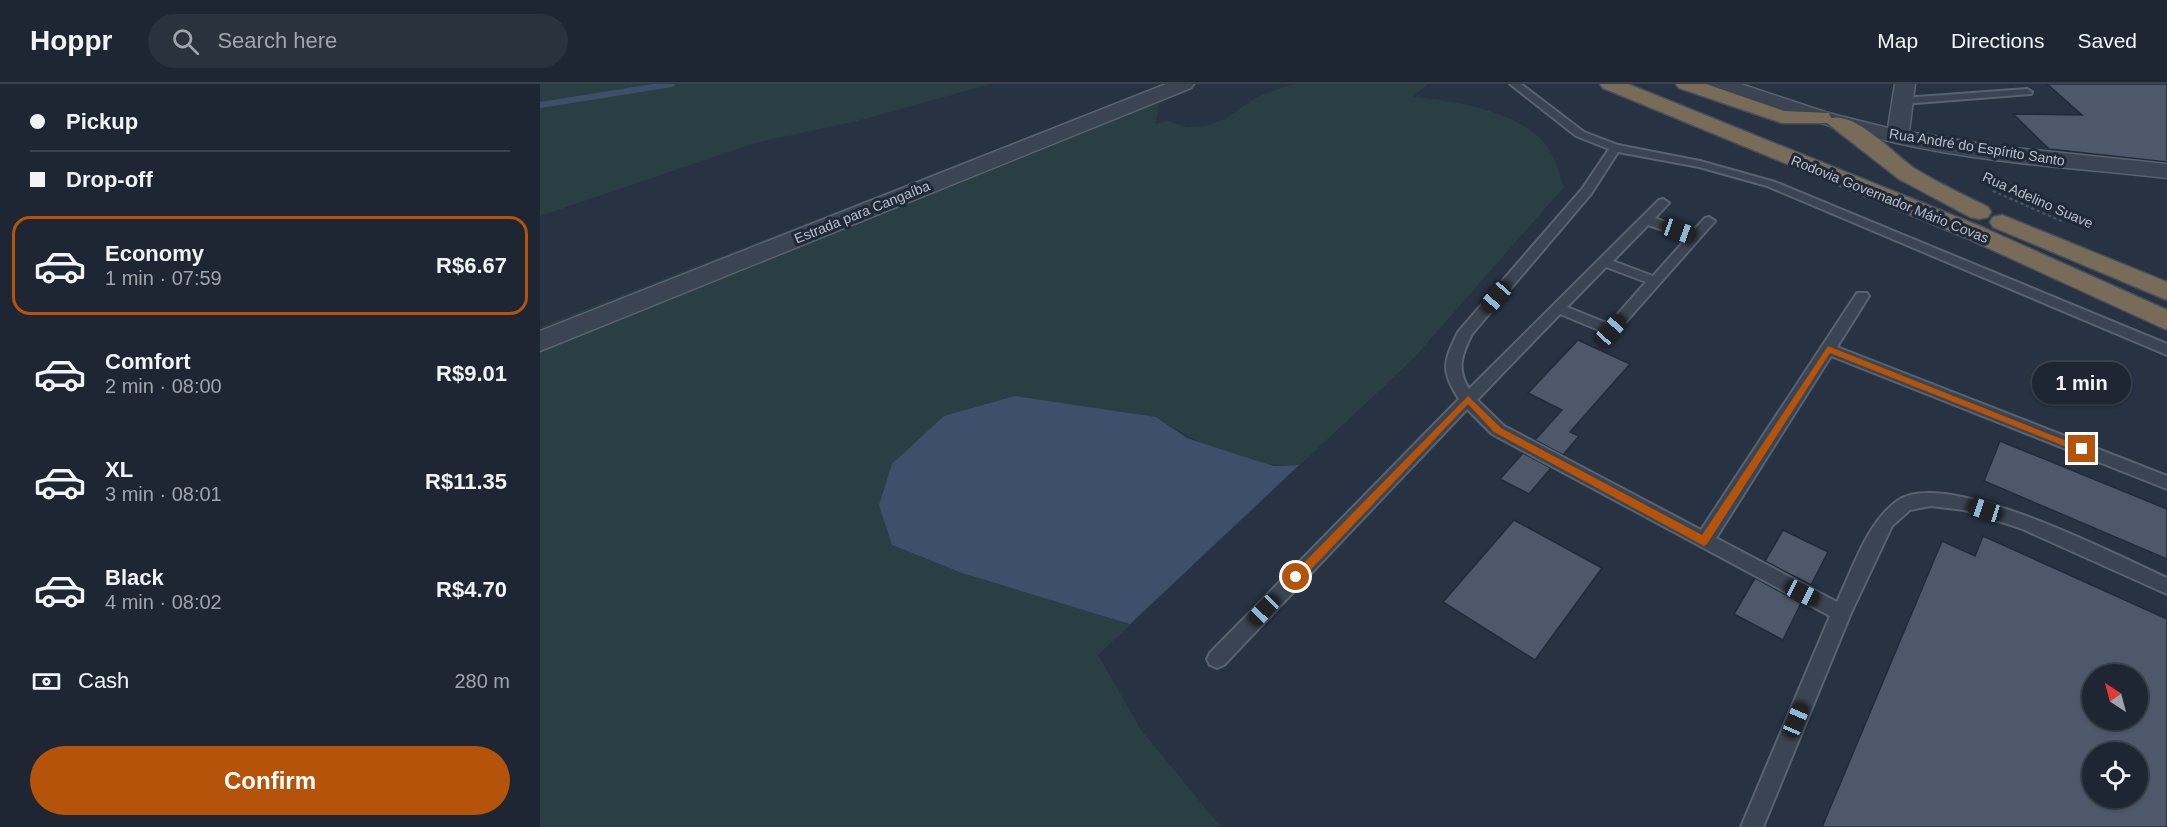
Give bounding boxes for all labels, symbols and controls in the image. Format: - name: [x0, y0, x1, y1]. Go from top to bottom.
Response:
- search box: [148, 14, 568, 68]
- text: Hoppr: [30, 25, 112, 56]
- icon: search: [169, 25, 202, 58]
- text: Search here: [217, 28, 337, 53]
- text: Map: [1877, 29, 1918, 52]
- text: Directions: [1951, 29, 2044, 52]
- text: Saved: [2077, 29, 2137, 52]
- text: Pickup: [66, 109, 138, 134]
- street label: Rua André do Espírito Santo: [1888, 125, 2066, 169]
- street label: Rodovia Governador Mário Covas: [1789, 152, 1991, 246]
- text: Drop-off: [66, 167, 153, 192]
- street label: Rua Adelino Suave: [1980, 168, 2096, 232]
- street label: Estrada para Cangaíba: [792, 177, 932, 247]
- car: [1659, 216, 1699, 246]
- icon: car: [33, 239, 87, 293]
- text: Economy: [105, 241, 204, 266]
- text: R$6.67: [436, 253, 507, 278]
- text: 1 min · 07:59: [105, 267, 222, 289]
- car: [1477, 278, 1515, 316]
- car: [1592, 311, 1630, 349]
- icon: car: [33, 347, 87, 401]
- text: Comfort: [105, 349, 191, 374]
- text: R$9.01: [436, 361, 507, 386]
- callout: 1 min: [2032, 362, 2132, 404]
- text: 1 min: [2055, 372, 2108, 394]
- text: 2 min · 08:00: [105, 375, 222, 397]
- route end: [2068, 435, 2095, 462]
- icon: car: [33, 455, 87, 509]
- text: XL: [105, 457, 133, 482]
- text: R$11.35: [425, 469, 507, 494]
- text: 3 min · 08:01: [105, 483, 222, 505]
- car: [1965, 496, 2005, 524]
- icon: car: [33, 563, 87, 617]
- route start: [1282, 563, 1309, 590]
- text: Black: [105, 565, 164, 590]
- text: R$4.70: [436, 577, 507, 602]
- car: [1782, 577, 1822, 609]
- text: 4 min · 08:02: [105, 591, 222, 613]
- car: [1245, 591, 1283, 629]
- north arrow: [2082, 664, 2148, 730]
- map controls: [2082, 664, 2148, 808]
- icon: cash: [30, 665, 63, 698]
- text: Cash: [78, 668, 129, 693]
- text: 280 m: [454, 670, 510, 692]
- car: [1781, 700, 1811, 740]
- button: locate: [2082, 742, 2148, 808]
- button: Confirm: [30, 746, 510, 815]

